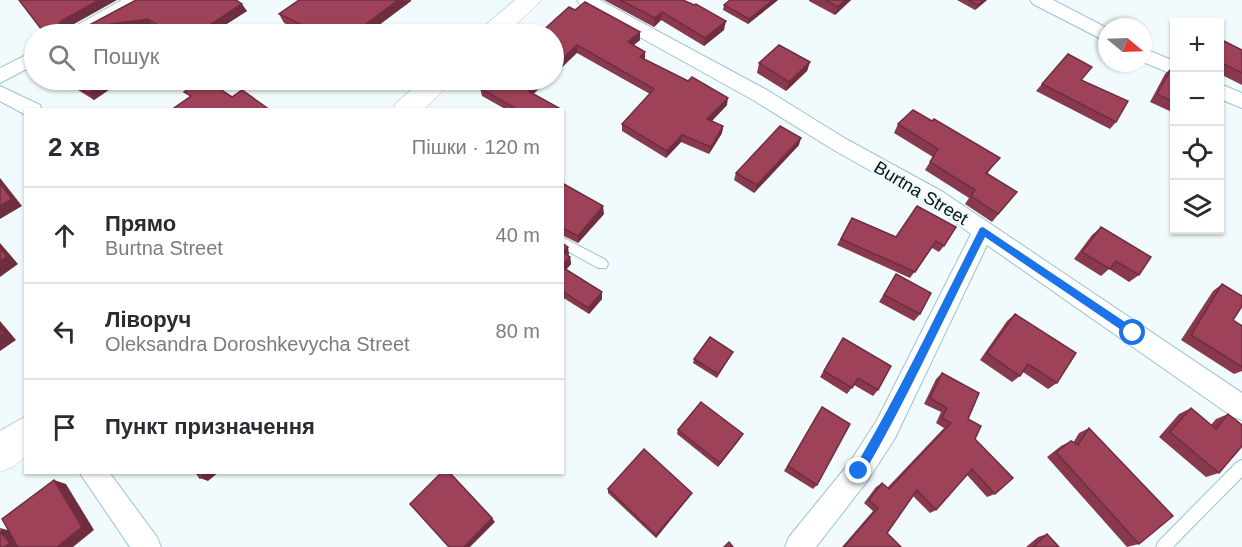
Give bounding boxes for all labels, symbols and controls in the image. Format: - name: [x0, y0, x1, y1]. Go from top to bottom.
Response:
- north arrow: [1098, 18, 1152, 72]
- map controls: [1170, 18, 1224, 234]
- button: +: [1170, 18, 1224, 72]
- search box: [24, 24, 564, 90]
- icon: search: [45, 41, 78, 74]
- text: Пошук: [93, 44, 159, 69]
- button: −: [1170, 72, 1224, 126]
- button: locate: [1170, 126, 1224, 180]
- text: 2 хв: [48, 132, 100, 162]
- text: Пішки · 120 m: [412, 136, 540, 158]
- street label: Burtna Street: [870, 157, 972, 229]
- button: layers: [1170, 180, 1224, 234]
- text: Прямо: [105, 211, 176, 236]
- icon: ahead: [48, 219, 81, 252]
- text: 40 m: [496, 224, 540, 246]
- text: Burtna Street: [105, 237, 223, 259]
- text: Ліворуч: [105, 307, 191, 332]
- icon: left: [48, 315, 81, 348]
- route start: [1119, 319, 1145, 345]
- text: 80 m: [496, 320, 540, 342]
- text: Oleksandra Doroshkevycha Street: [105, 333, 410, 355]
- icon: arrive: [48, 411, 81, 444]
- text: Пункт призначення: [105, 414, 315, 439]
- route end: [845, 457, 871, 483]

